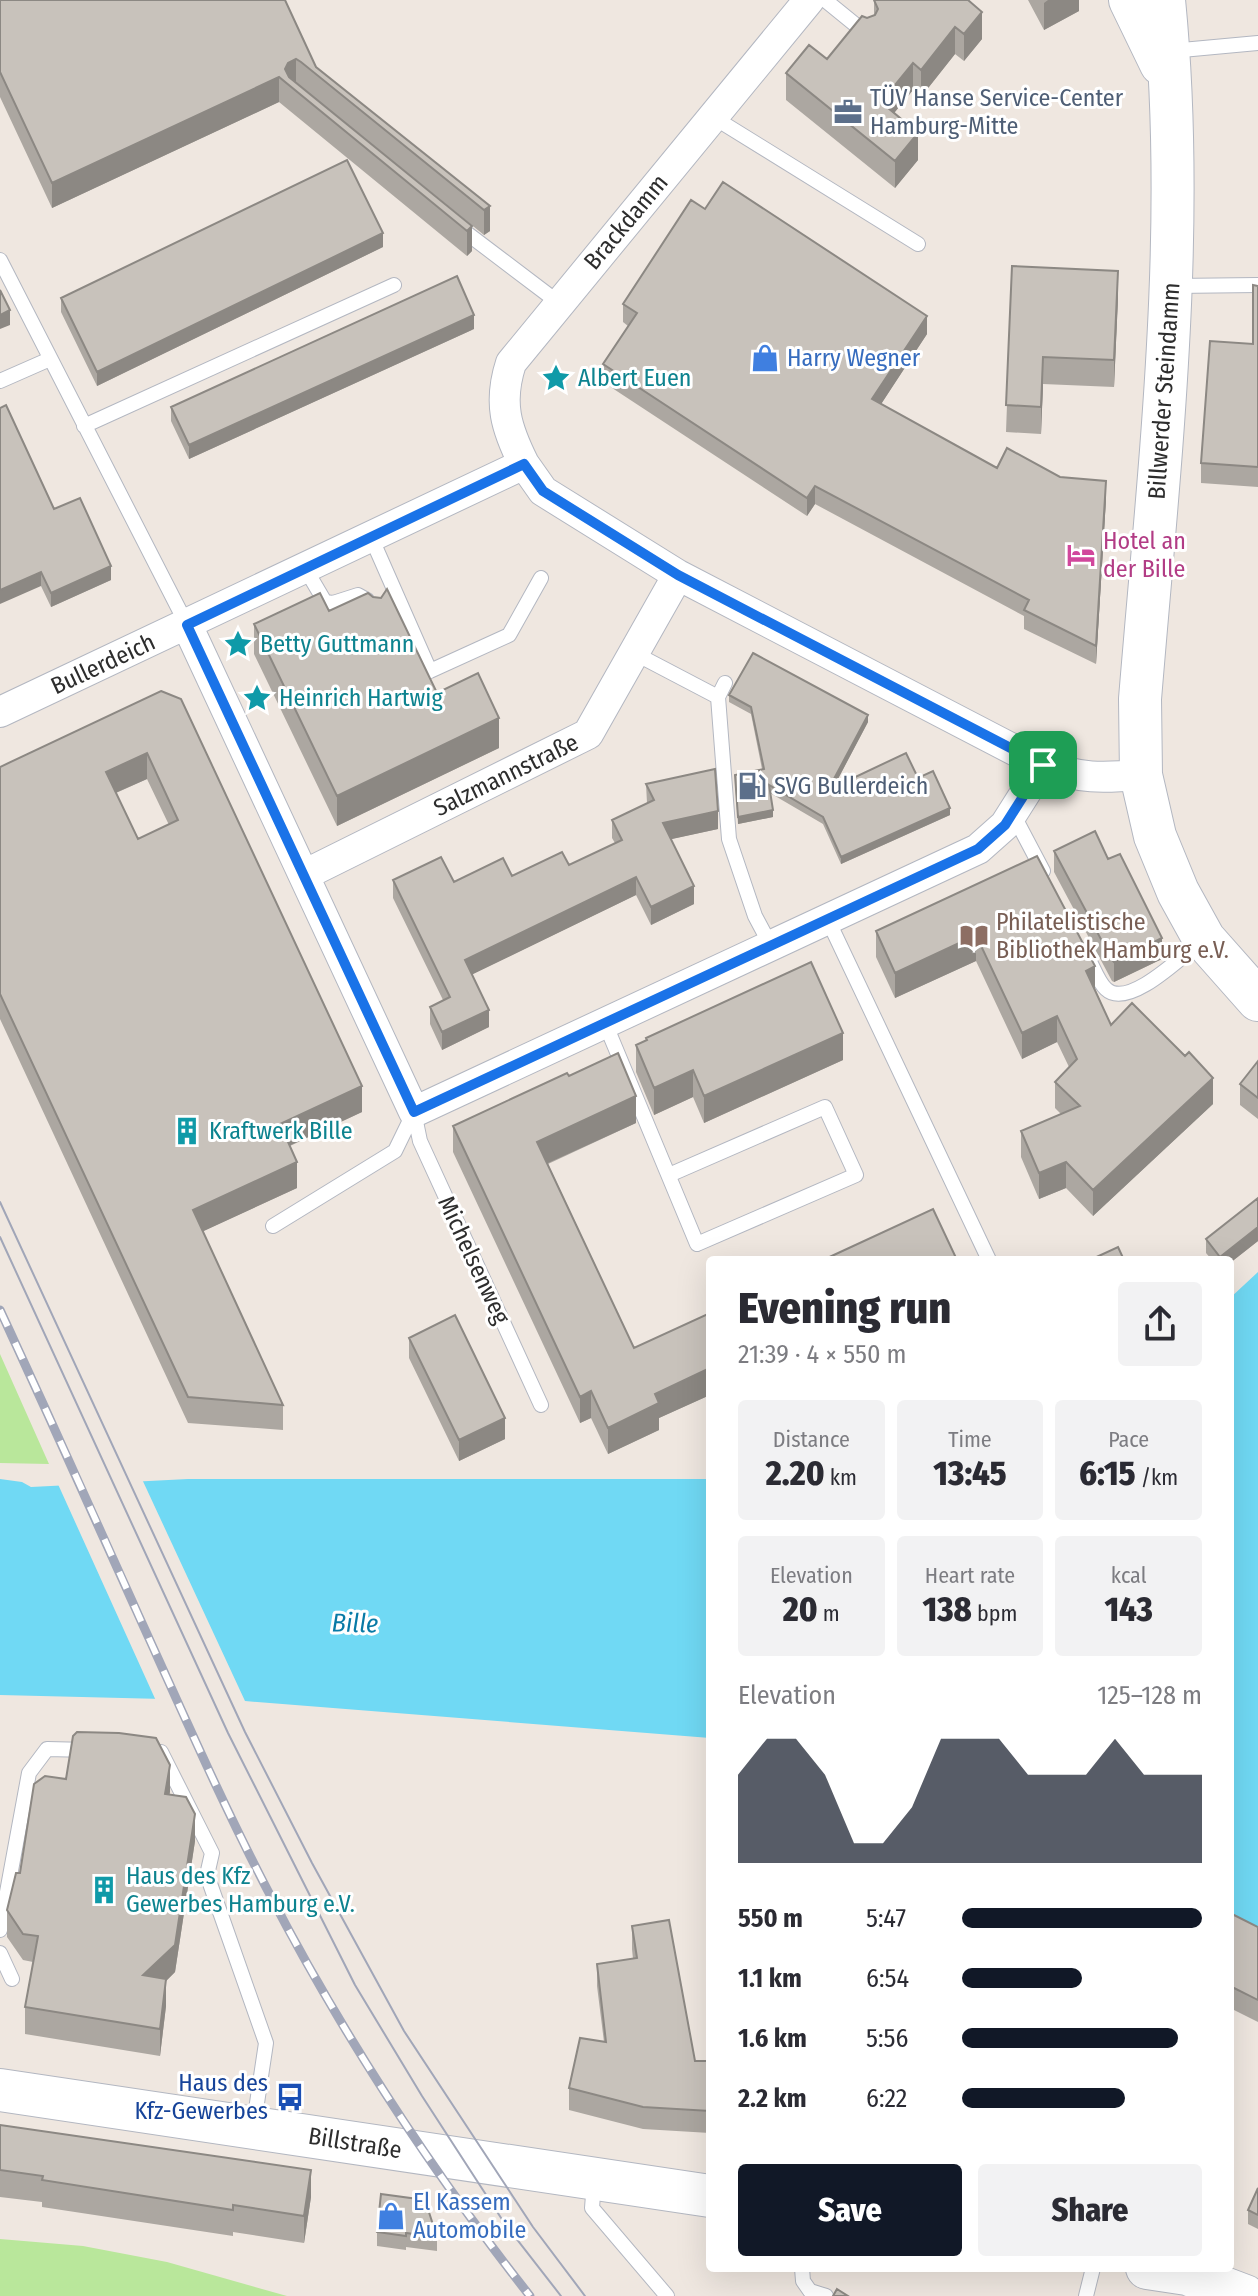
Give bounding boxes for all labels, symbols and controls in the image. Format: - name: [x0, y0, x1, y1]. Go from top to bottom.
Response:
- place label: TÜV Hanse Service-Center Hamburg-Mitte: [870, 84, 1124, 140]
- office icon: TÜV Hanse Service-Center Hamburg-Mitte: [833, 97, 863, 127]
- street label: Brackdamm: [578, 169, 674, 275]
- street label: Billwerder Steindamm: [1142, 282, 1186, 500]
- shop icon: Harry Wegner: [750, 343, 780, 373]
- place label: Harry Wegner: [787, 344, 921, 372]
- place icon: Albert Euen: [541, 363, 571, 393]
- place label: Albert Euen: [578, 364, 691, 392]
- place label: Hotel an der Bille: [1103, 527, 1186, 583]
- hotel icon: Hotel an der Bille: [1066, 540, 1096, 570]
- street label: Bullerdeich: [47, 628, 159, 700]
- place icon: Betty Guttmann: [223, 629, 253, 659]
- place label: Betty Guttmann: [260, 630, 414, 658]
- place icon: Heinrich Hartwig: [242, 683, 272, 713]
- place label: Heinrich Hartwig: [279, 684, 443, 712]
- street label: Salzmannstraße: [429, 728, 583, 822]
- pin: [1009, 731, 1077, 799]
- icon: arrive: [1021, 743, 1065, 787]
- fuel station icon: SVG Bullerdeich: [737, 771, 767, 801]
- place label: SVG Bullerdeich: [774, 772, 928, 800]
- place label: Philatelistische Bibliothek Hamburg e.V.: [996, 908, 1229, 964]
- library icon: Philatelistische Bibliothek Hamburg e.V.: [959, 921, 989, 951]
- building icon: Kraftwerk Bille: [172, 1116, 202, 1146]
- place label: Kraftwerk Bille: [209, 1117, 353, 1145]
- street label: Michelsenweg: [432, 1192, 516, 1329]
- text: Evening run: [738, 1282, 951, 1335]
- button: share: [1118, 1282, 1202, 1366]
- text: 21:39 · 4 × 550 m: [738, 1339, 907, 1370]
- text: Distance: [773, 1426, 850, 1453]
- text: Time: [948, 1426, 992, 1453]
- text: Pace: [1108, 1426, 1149, 1453]
- text: 2.20: [766, 1453, 824, 1494]
- text: 13:45: [933, 1453, 1007, 1494]
- text: 6:15: [1079, 1453, 1136, 1494]
- text: km: [824, 1464, 857, 1491]
- text: /km: [1136, 1464, 1178, 1491]
- text: Elevation: [770, 1562, 853, 1589]
- text: Heart rate: [925, 1562, 1015, 1589]
- text: kcal: [1111, 1562, 1146, 1589]
- text: 20: [783, 1589, 818, 1630]
- text: 138: [923, 1589, 972, 1630]
- text: 143: [1104, 1589, 1153, 1630]
- text: m: [818, 1600, 840, 1627]
- text: bpm: [972, 1600, 1017, 1627]
- water label: Bille: [331, 1608, 379, 1639]
- text: Elevation: [738, 1680, 836, 1711]
- text: 125–128 m: [1097, 1680, 1202, 1711]
- place label: Haus des Kfz Gewerbes Hamburg e.V.: [126, 1862, 355, 1918]
- building icon: Haus des Kfz Gewerbes Hamburg e.V.: [89, 1875, 119, 1905]
- text: 550 m: [738, 1903, 803, 1934]
- text: 5:47: [866, 1903, 906, 1934]
- text: 1.1 km: [738, 1963, 802, 1994]
- text: 6:54: [866, 1963, 909, 1994]
- text: 1.6 km: [738, 2023, 807, 2054]
- text: 5:56: [866, 2023, 908, 2054]
- place label: Haus des Kfz-Gewerbes: [134, 2069, 268, 2125]
- bus stop icon: Haus des Kfz-Gewerbes: [275, 2082, 305, 2112]
- text: 2.2 km: [738, 2083, 807, 2114]
- text: 6:22: [866, 2083, 907, 2114]
- street label: Billstraße: [306, 2122, 404, 2164]
- button: Save: [738, 2164, 962, 2256]
- button: Share: [978, 2164, 1202, 2256]
- place label: El Kassem Automobile: [413, 2188, 526, 2244]
- shop icon: El Kassem Automobile: [376, 2201, 406, 2231]

